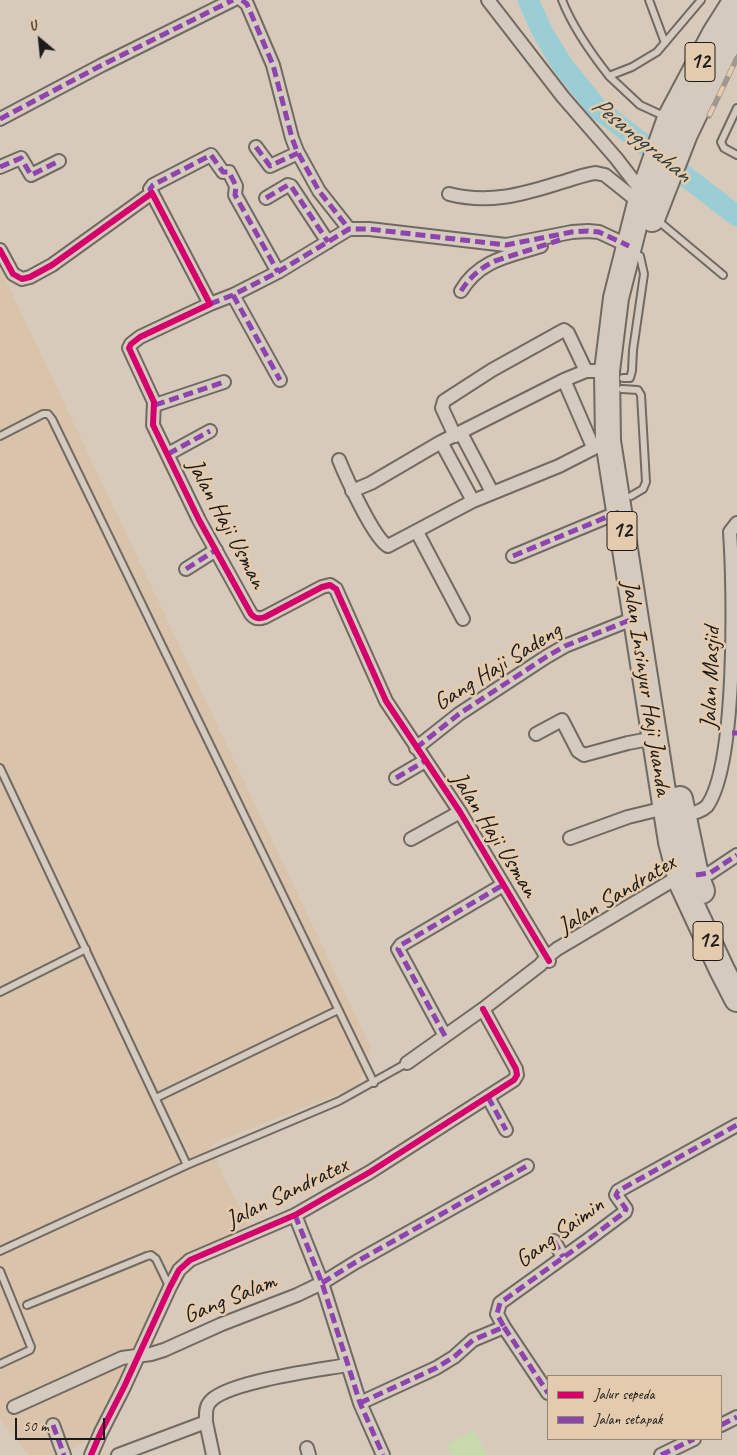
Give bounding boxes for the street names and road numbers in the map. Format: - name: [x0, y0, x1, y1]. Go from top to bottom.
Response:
- road number: 12: [685, 42, 715, 82]
- street label: Jalan Haji Usman: [180, 454, 272, 594]
- road number: 12: [607, 512, 637, 550]
- street label: Jalan Insinyur Haji Juanda: [615, 578, 677, 798]
- street label: Gang Haji Sadeng: [429, 616, 567, 718]
- street label: Jalan Masjid: [695, 626, 727, 730]
- street label: Jalan Haji Usman: [444, 767, 544, 903]
- street label: Jalan Sandratex: [553, 849, 681, 941]
- road number: 12: [693, 921, 723, 960]
- street label: Jalan Sandratex: [221, 1151, 353, 1235]
- street label: Gang Saimin: [510, 1191, 610, 1275]
- street label: Gang Salam: [179, 1267, 281, 1331]

